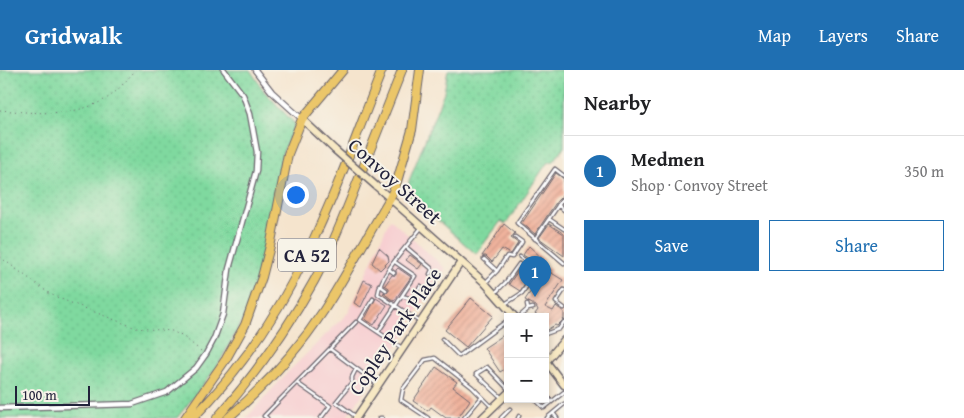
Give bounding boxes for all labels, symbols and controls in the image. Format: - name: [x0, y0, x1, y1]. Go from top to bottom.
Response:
- text: Gridwalk: [25, 18, 122, 53]
- text: Map: [758, 22, 791, 49]
- text: Layers: [819, 22, 868, 49]
- text: Share: [896, 22, 939, 49]
- text: Nearby: [584, 87, 651, 118]
- street label: Convoy Street: [342, 131, 449, 231]
- text: Medmen: [631, 145, 704, 173]
- text: 1: [596, 159, 604, 183]
- text: 350 m: [904, 159, 944, 183]
- text: Shop · Convoy Street: [631, 173, 768, 197]
- your location: [283, 182, 309, 208]
- button: Save: [584, 220, 759, 271]
- button: Share: [769, 220, 944, 271]
- road number: CA 52: [278, 238, 336, 272]
- pin: 1: [519, 256, 551, 297]
- street label: Copley Park Place: [341, 261, 448, 400]
- map controls: [504, 313, 549, 403]
- button: +: [504, 313, 549, 358]
- button: −: [504, 358, 549, 403]
- scale bar: [15, 383, 90, 406]
- text: 100 m: [22, 385, 57, 405]

